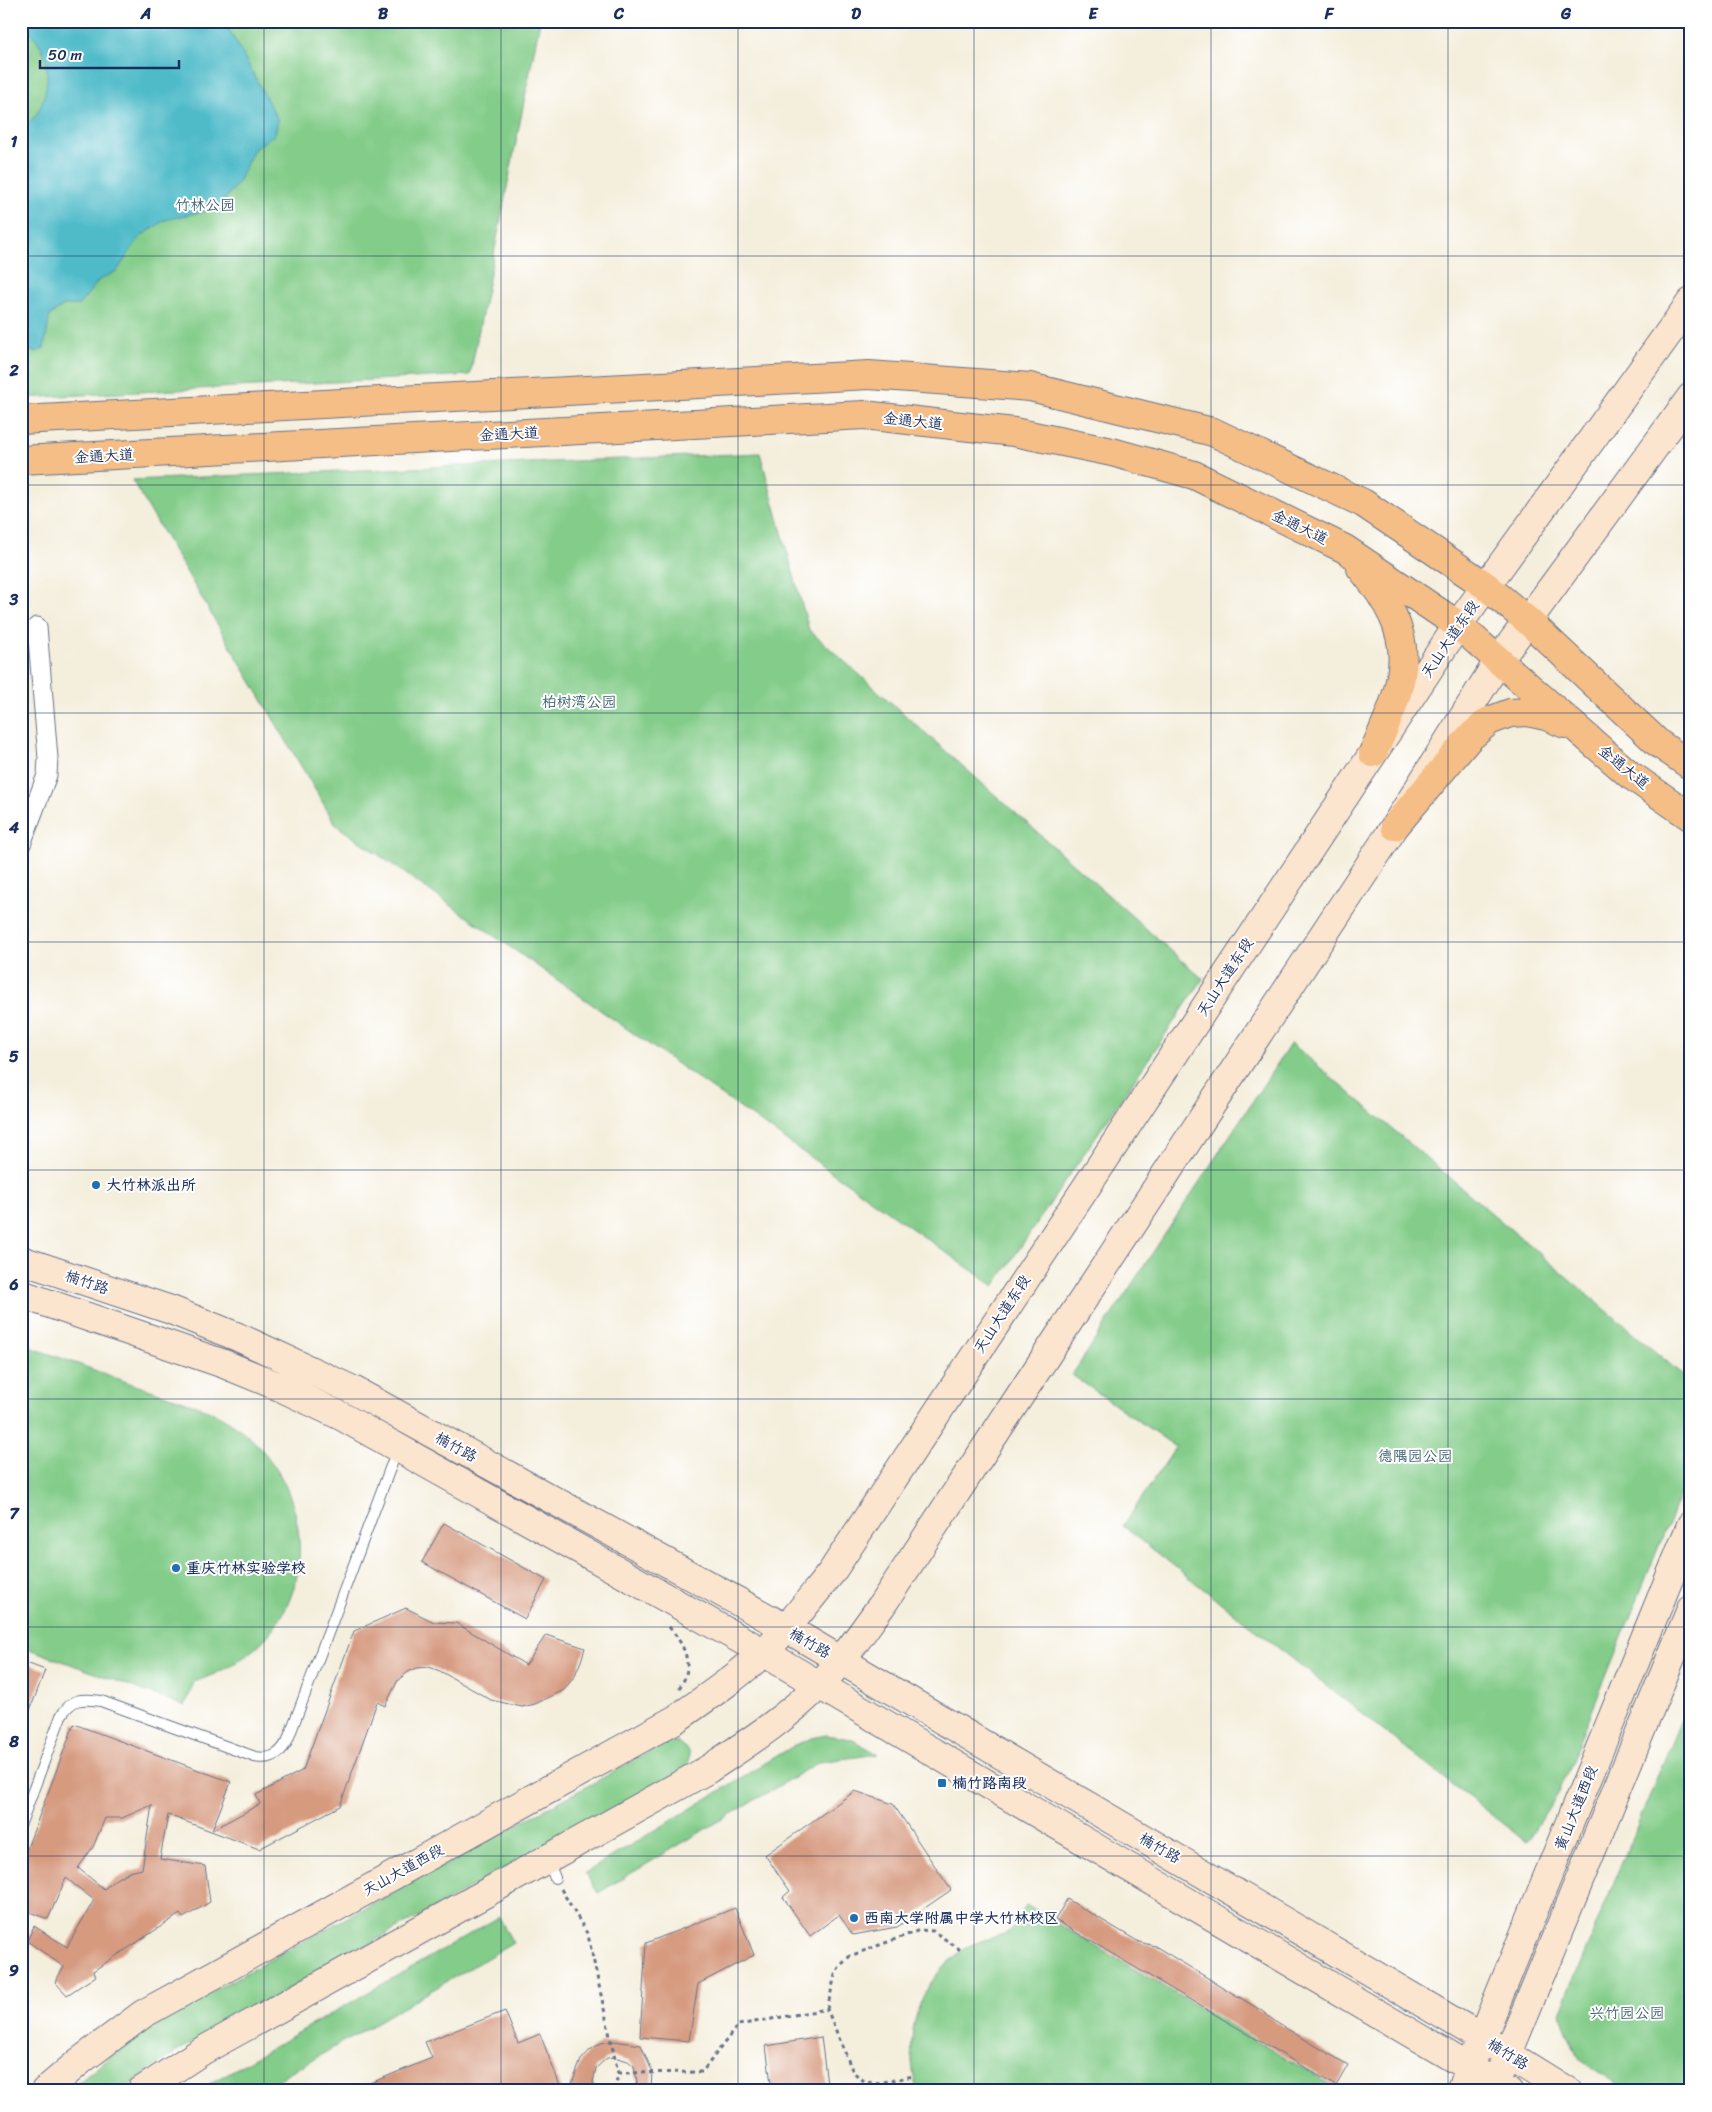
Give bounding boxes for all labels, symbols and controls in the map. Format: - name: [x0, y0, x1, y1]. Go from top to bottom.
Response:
- text: A: [140, 0, 151, 28]
- text: B: [378, 0, 389, 28]
- text: C: [613, 0, 625, 28]
- text: D: [851, 0, 861, 28]
- text: E: [1089, 0, 1099, 28]
- text: F: [1324, 0, 1335, 28]
- text: G: [1560, 0, 1572, 28]
- scale bar: [40, 38, 179, 70]
- text: 50 m: [48, 42, 83, 68]
- text: 1: [11, 127, 18, 156]
- park label: 竹林公园: [175, 192, 235, 218]
- text: 2: [8, 356, 19, 385]
- street label: 金通大道: [882, 405, 944, 437]
- street label: 金通大道: [478, 419, 540, 449]
- street label: 金通大道: [73, 441, 135, 471]
- street label: 金通大道: [1267, 502, 1333, 552]
- text: 3: [9, 585, 19, 614]
- street label: 天山大道东段: [1414, 594, 1486, 684]
- park label: 柏树湾公园: [541, 689, 617, 715]
- street label: 金通大道: [1592, 738, 1656, 796]
- text: 4: [8, 813, 19, 842]
- street label: 天山大道东段: [1190, 932, 1260, 1022]
- text: 5: [9, 1042, 19, 1071]
- place label: 大竹林派出所: [106, 1172, 196, 1198]
- marker: 大竹林派出所: [90, 1179, 102, 1191]
- street label: 楠竹路: [61, 1262, 113, 1302]
- street label: 天山大道东段: [967, 1269, 1037, 1359]
- text: 6: [8, 1270, 19, 1299]
- street label: 楠竹路: [430, 1425, 482, 1469]
- park label: 德隅园公园: [1377, 1443, 1453, 1469]
- text: 7: [9, 1499, 20, 1528]
- place label: 重庆竹林实验学校: [186, 1555, 306, 1581]
- marker: 重庆竹林实验学校: [170, 1562, 182, 1574]
- street label: 楠竹路: [784, 1620, 836, 1666]
- text: 8: [8, 1727, 19, 1756]
- street label: 黄山大道西段: [1547, 1761, 1605, 1855]
- place label: 楠竹路南段: [952, 1770, 1027, 1796]
- marker: 楠竹路南段: [936, 1777, 948, 1789]
- street label: 楠竹路: [1134, 1825, 1186, 1871]
- street label: 天山大道西段: [357, 1837, 449, 1903]
- place label: 西南大学附属中学大竹林校区: [864, 1905, 1059, 1931]
- marker: 西南大学附属中学大竹林校区: [848, 1912, 860, 1924]
- text: 9: [9, 1956, 19, 1985]
- park label: 兴竹园公园: [1589, 2000, 1665, 2026]
- street label: 楠竹路: [1482, 2031, 1534, 2077]

